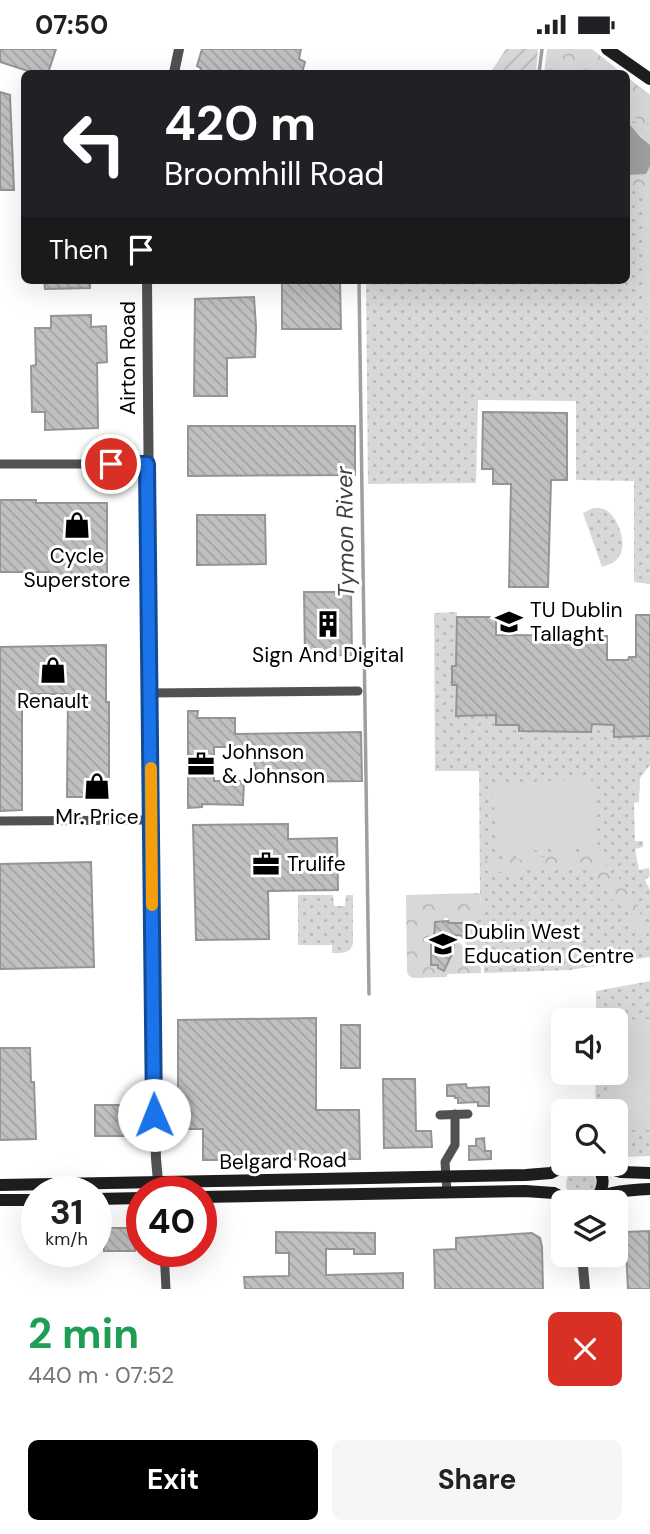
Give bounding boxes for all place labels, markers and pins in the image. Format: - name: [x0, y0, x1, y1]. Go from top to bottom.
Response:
- pin: [81, 434, 141, 494]
- shop icon: Cycle Superstore: [62, 510, 92, 540]
- place label: Cycle Superstore: [24, 542, 130, 594]
- place label: TU Dublin Tallaght: [530, 596, 623, 648]
- school or university icon: TU Dublin Tallaght: [494, 607, 524, 637]
- building icon: Sign And Digital: [313, 609, 343, 639]
- place label: Sign And Digital: [252, 641, 404, 669]
- shop icon: Renault: [38, 655, 68, 685]
- place label: Renault: [17, 687, 89, 715]
- place label: Johnson & Johnson: [222, 738, 325, 790]
- office icon: Johnson & Johnson: [186, 749, 216, 779]
- shop icon: Mr. Price: [82, 771, 112, 801]
- place label: Mr. Price: [55, 803, 139, 831]
- office icon: Trulife: [251, 849, 281, 879]
- place label: Trulife: [287, 850, 346, 878]
- place label: Dublin West Education Centre: [464, 918, 634, 970]
- school or university icon: Dublin West Education Centre: [428, 929, 458, 959]

